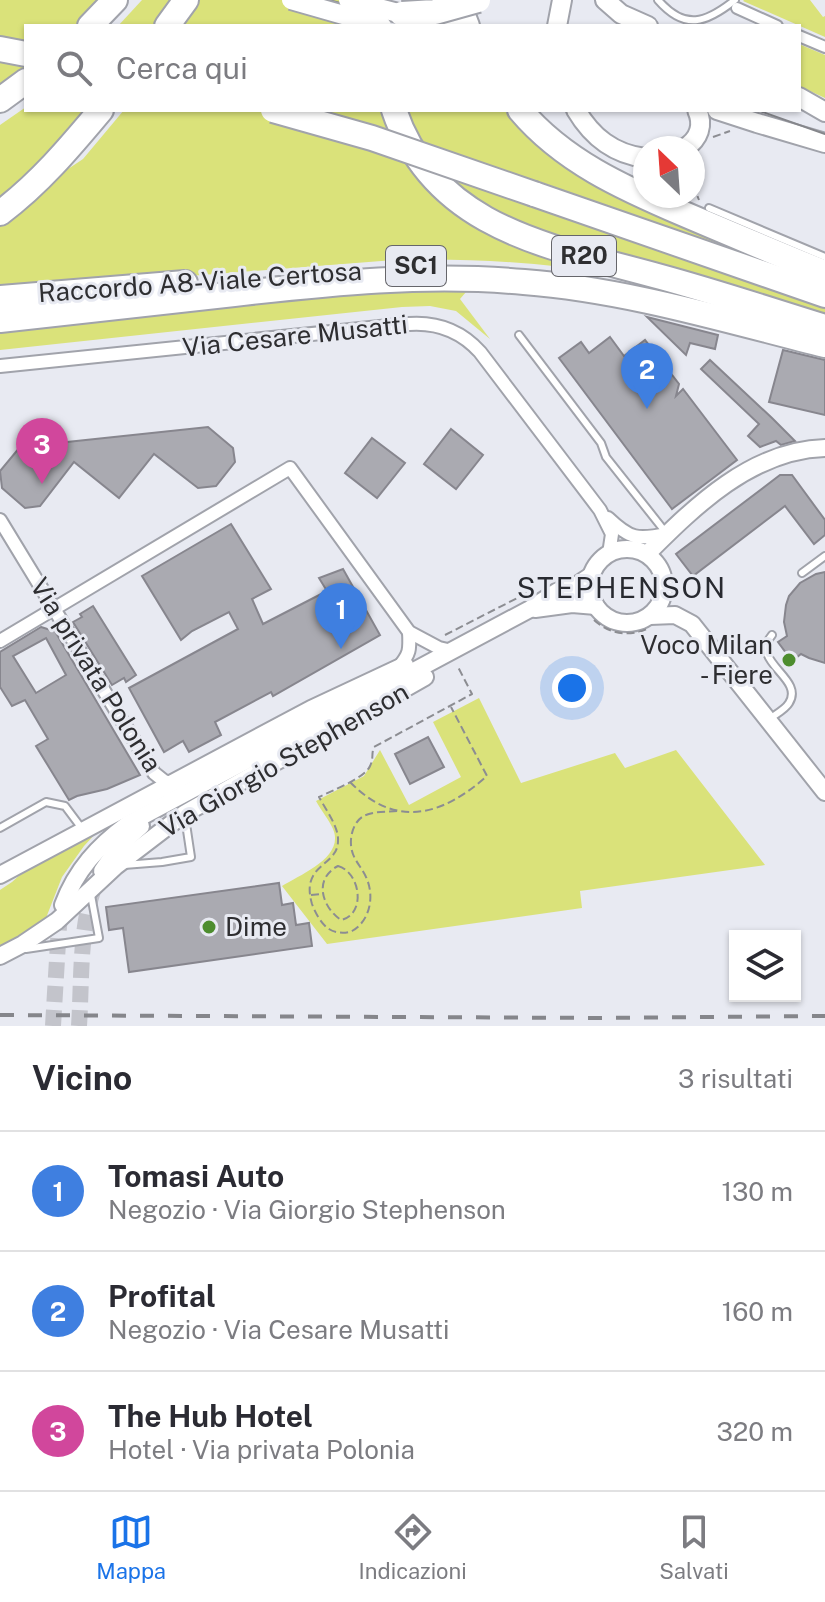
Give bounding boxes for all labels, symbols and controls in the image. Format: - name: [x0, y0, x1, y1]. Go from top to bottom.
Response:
- search box: [24, 24, 801, 112]
- icon: search: [52, 46, 96, 90]
- text: Cerca qui: [116, 50, 248, 86]
- north arrow: [633, 136, 705, 208]
- road number: R20: [552, 236, 616, 276]
- road number: SC1: [386, 246, 446, 286]
- street label: Raccordo A8-Viale Certosa: [37, 255, 363, 308]
- street label: Via Cesare Musatti: [181, 308, 409, 363]
- pin: 2: [621, 343, 673, 409]
- pin: 3: [16, 418, 68, 484]
- district label: STEPHENSON: [517, 571, 727, 604]
- street label: Via privata Polonia: [24, 572, 169, 777]
- pin: 1: [315, 583, 367, 649]
- place label: Voco Milan - Fiere: [640, 629, 773, 690]
- marker: Voco Milan - Fiere: [780, 651, 798, 669]
- your location: [552, 668, 592, 708]
- street label: Via Giorgio Stephenson: [154, 676, 414, 844]
- place label: Dime: [225, 911, 287, 942]
- marker: Dime: [200, 918, 218, 936]
- map controls: [729, 930, 801, 1002]
- button: layers: [729, 930, 801, 1002]
- text: Vicino: [32, 1058, 132, 1098]
- text: 3 risultati: [678, 1063, 793, 1094]
- text: Tomasi Auto: [108, 1158, 284, 1194]
- text: 1: [52, 1176, 64, 1207]
- text: 130 m: [721, 1176, 793, 1207]
- text: Negozio · Via Giorgio Stephenson: [108, 1194, 506, 1225]
- text: Profital: [108, 1278, 216, 1314]
- text: 2: [50, 1296, 66, 1327]
- text: 160 m: [722, 1296, 793, 1327]
- text: Negozio · Via Cesare Musatti: [108, 1314, 450, 1345]
- text: The Hub Hotel: [108, 1398, 313, 1434]
- text: 3: [49, 1416, 67, 1447]
- text: 320 m: [716, 1416, 793, 1447]
- text: Hotel · Via privata Polonia: [108, 1434, 415, 1465]
- tab: Mappa: [96, 1510, 166, 1584]
- tab: Indicazioni: [359, 1510, 467, 1584]
- tab: Salvati: [659, 1510, 729, 1584]

